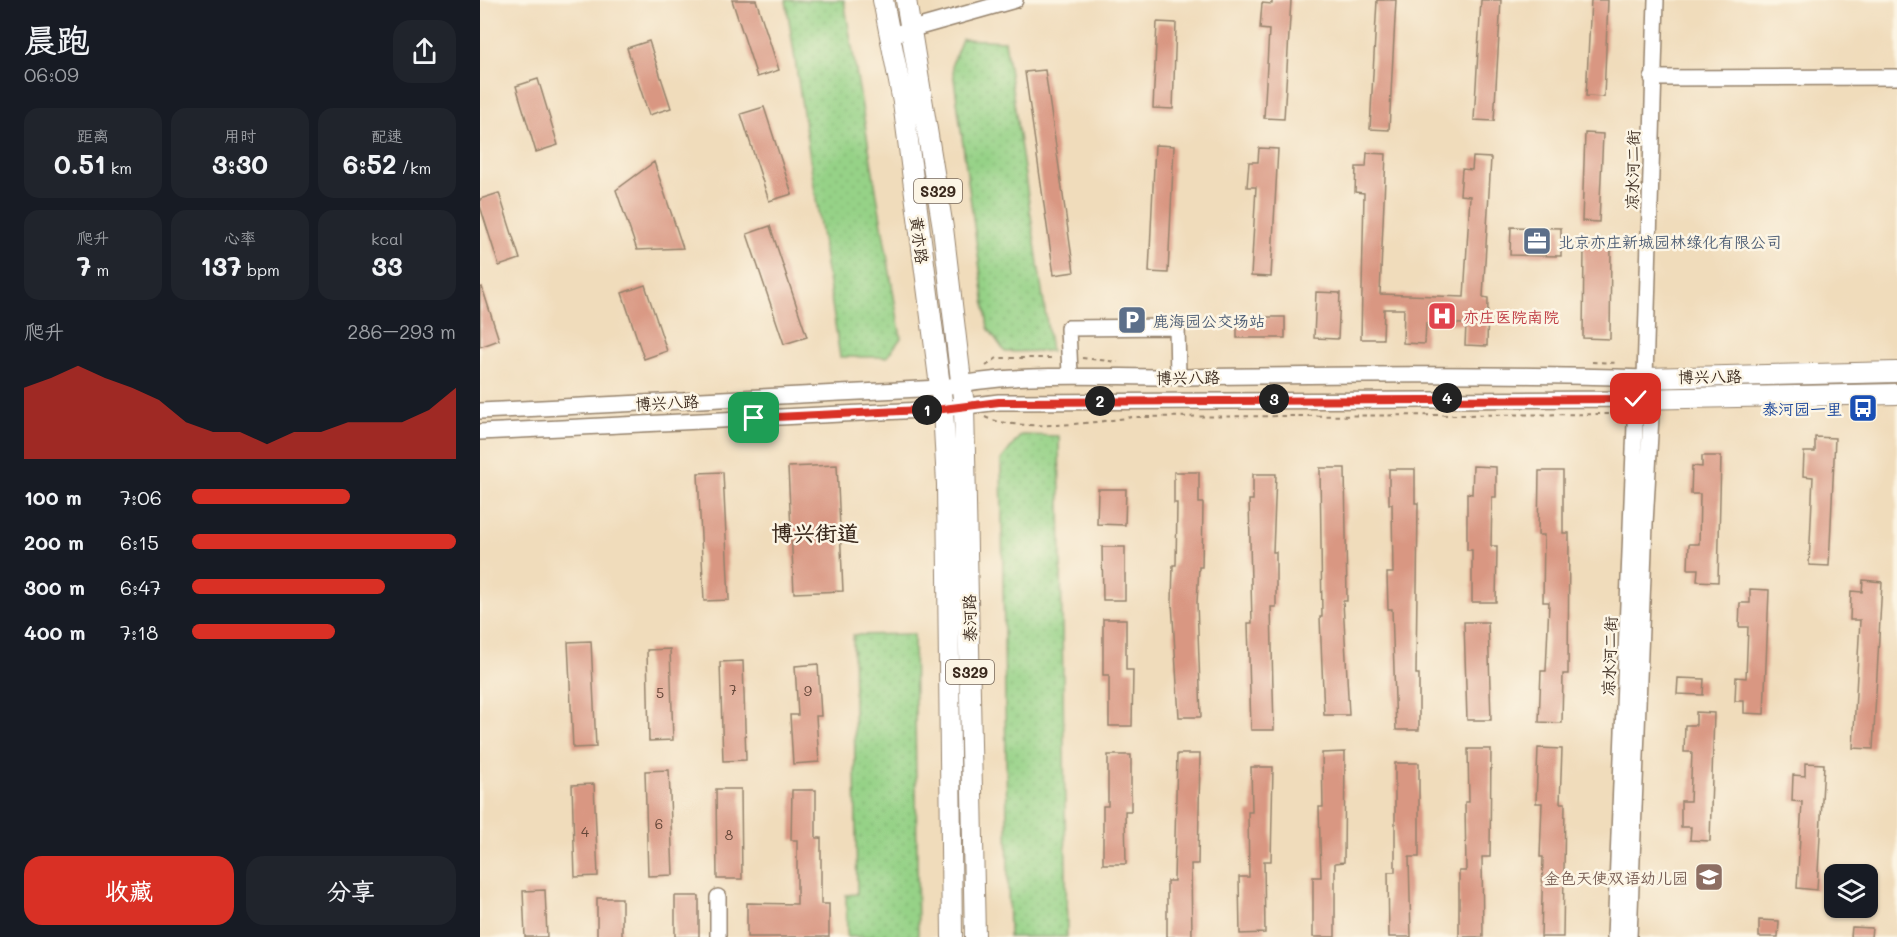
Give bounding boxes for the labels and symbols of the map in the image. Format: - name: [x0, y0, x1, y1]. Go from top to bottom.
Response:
- street label: 凉水河二街: [1621, 130, 1643, 210]
- road number: S329: [914, 179, 962, 203]
- street label: 黄亦路: [907, 215, 933, 265]
- office icon: 北京亦庄新城园林绿化有限公司: [1521, 225, 1553, 257]
- place label: 北京亦庄新城园林绿化有限公司: [1558, 231, 1782, 252]
- hospital icon: 亦庄医院南院: [1426, 300, 1458, 332]
- parking icon: 鹿海园公交场站: [1116, 304, 1148, 336]
- place label: 亦庄医院南院: [1463, 306, 1559, 327]
- place label: 鹿海园公交场站: [1153, 310, 1265, 331]
- street label: 博兴八路: [1678, 365, 1742, 387]
- street label: 博兴八路: [1156, 366, 1220, 388]
- pin: [1610, 373, 1661, 424]
- pin: 4: [1432, 383, 1462, 413]
- pin: 3: [1259, 384, 1289, 414]
- pin: 2: [1085, 386, 1115, 416]
- street label: 博兴八路: [634, 390, 700, 414]
- pin: [728, 392, 779, 443]
- bus stop icon: 泰河园一里: [1847, 392, 1879, 424]
- pin: 1: [912, 395, 942, 425]
- place label: 泰河园一里: [1762, 398, 1842, 419]
- district label: 博兴街道: [771, 518, 859, 547]
- street label: 泰河路: [958, 594, 980, 642]
- street label: 凉水河二街: [1597, 616, 1621, 696]
- road number: S329: [946, 660, 994, 684]
- house number: 7: [729, 680, 737, 699]
- house number: 9: [804, 681, 812, 700]
- house number: 5: [656, 683, 664, 702]
- house number: 6: [655, 814, 663, 833]
- house number: 4: [581, 822, 590, 841]
- house number: 8: [725, 825, 733, 844]
- school or university icon: 金色天使双语幼儿园: [1693, 861, 1725, 893]
- place label: 金色天使双语幼儿园: [1544, 867, 1688, 888]

